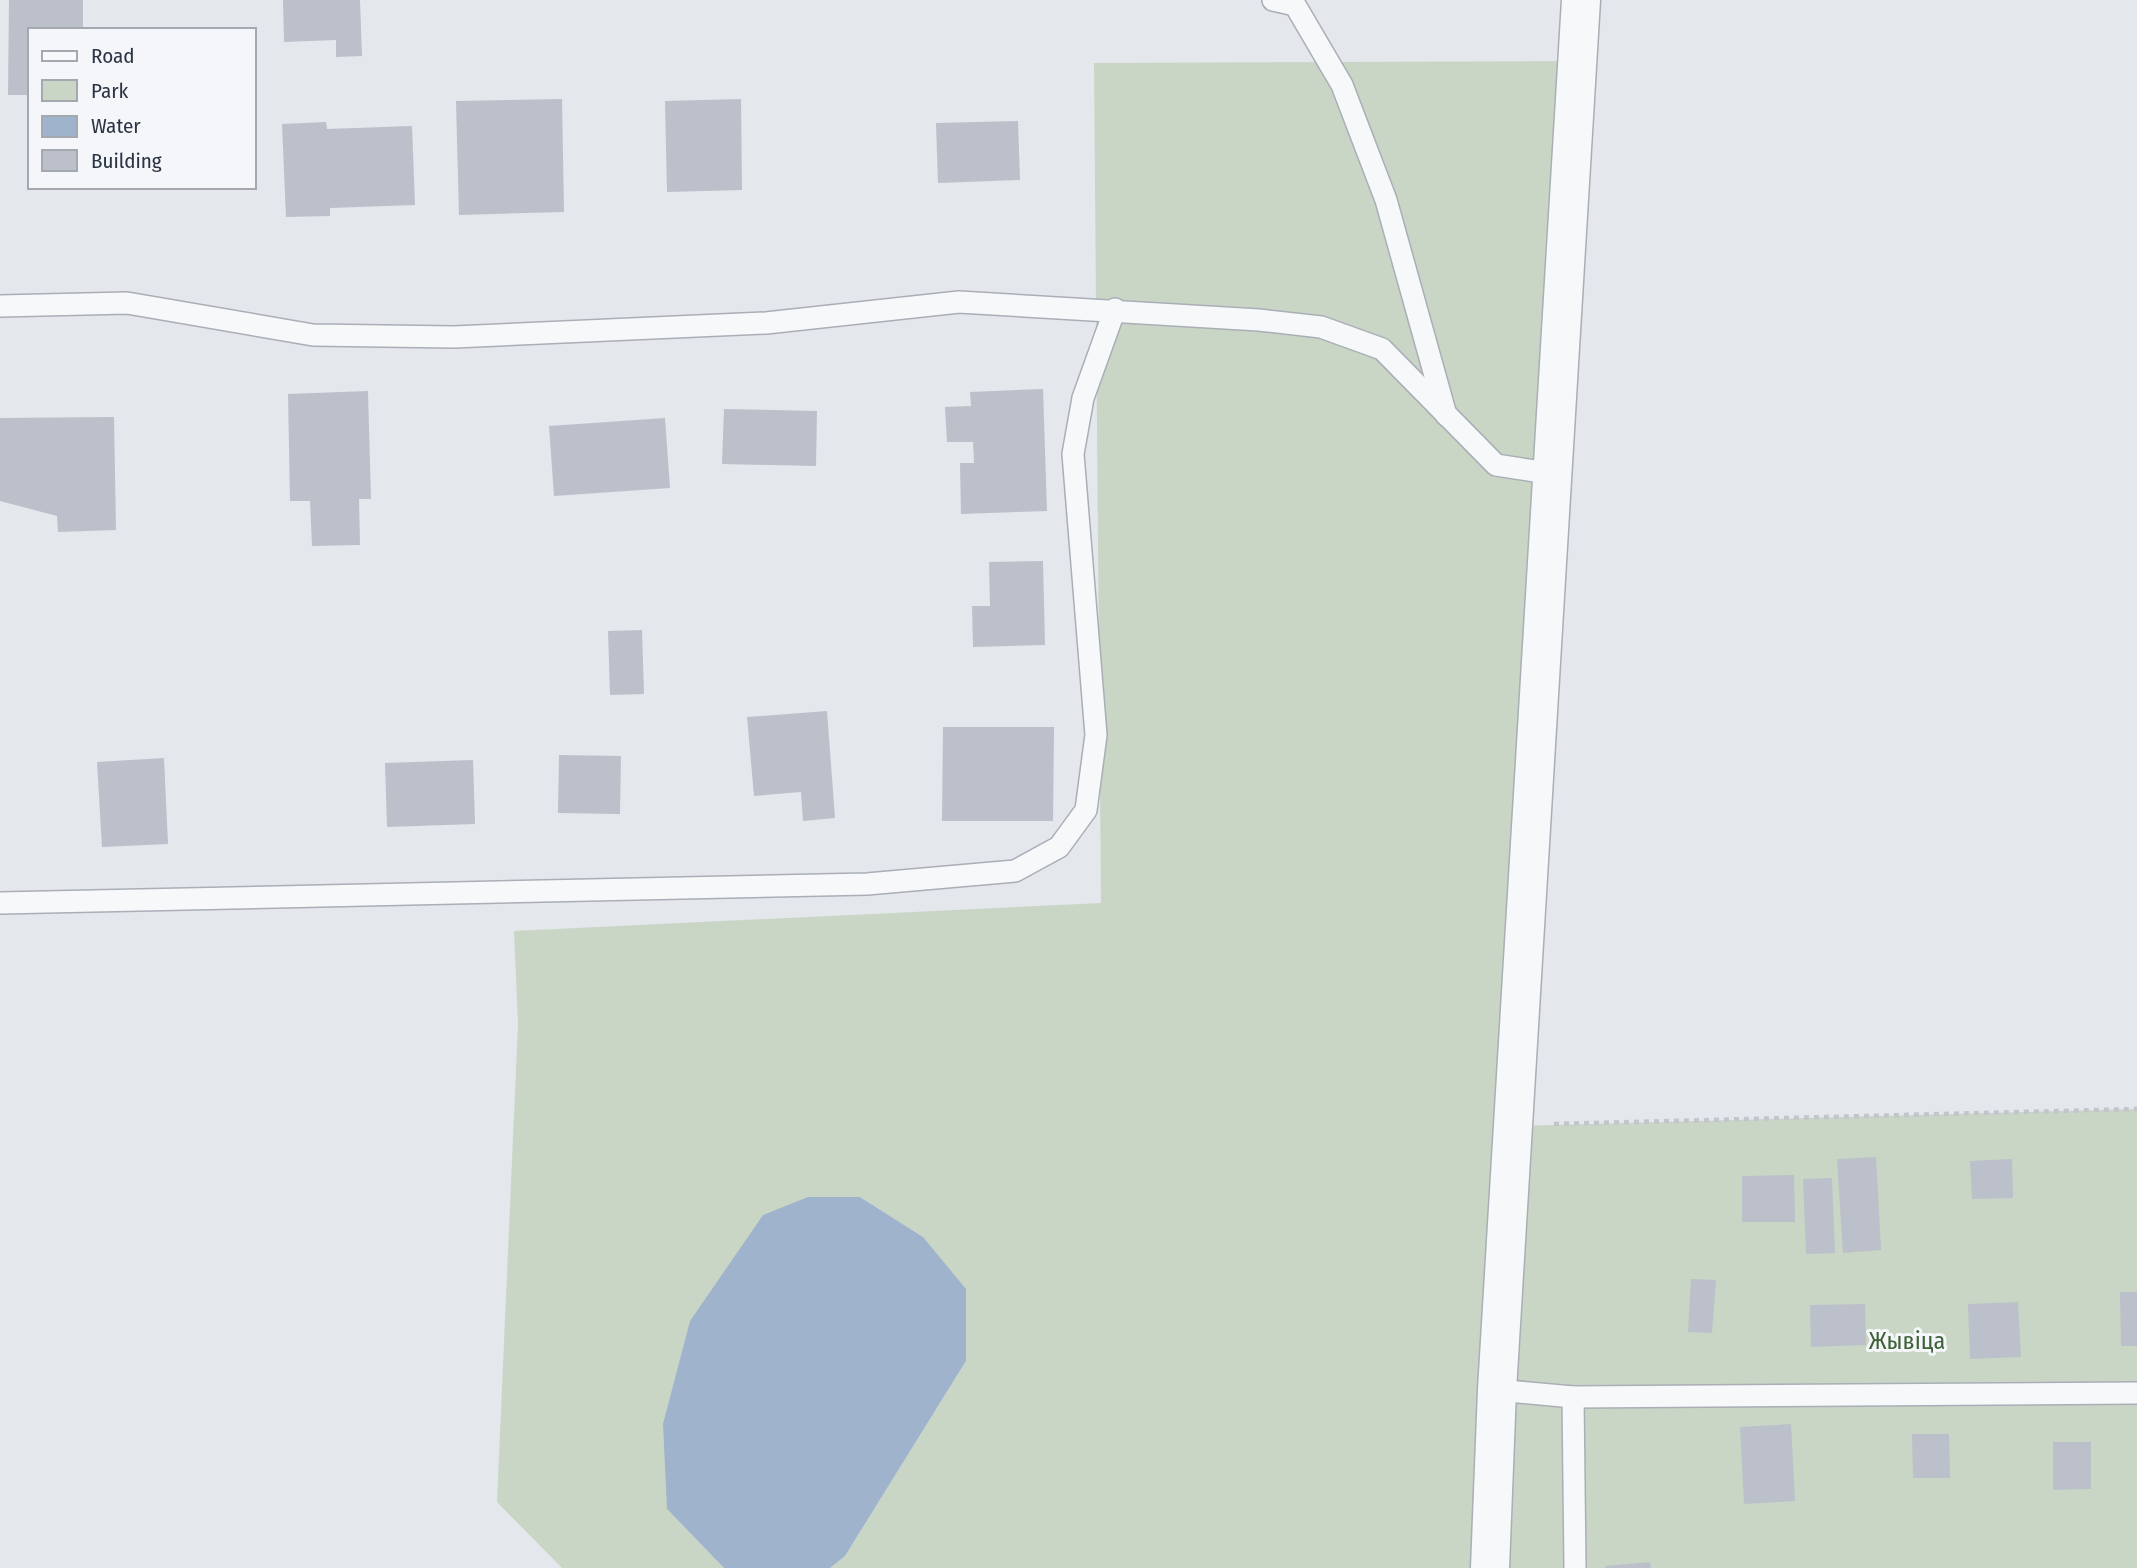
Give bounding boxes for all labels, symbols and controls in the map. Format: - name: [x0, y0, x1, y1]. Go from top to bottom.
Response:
- legend: [28, 28, 256, 189]
- text: Road: [91, 43, 135, 69]
- text: Park: [91, 78, 129, 104]
- text: Water: [91, 113, 141, 139]
- text: Building: [91, 148, 162, 174]
- park label: Жывіца: [1869, 1327, 1945, 1355]

